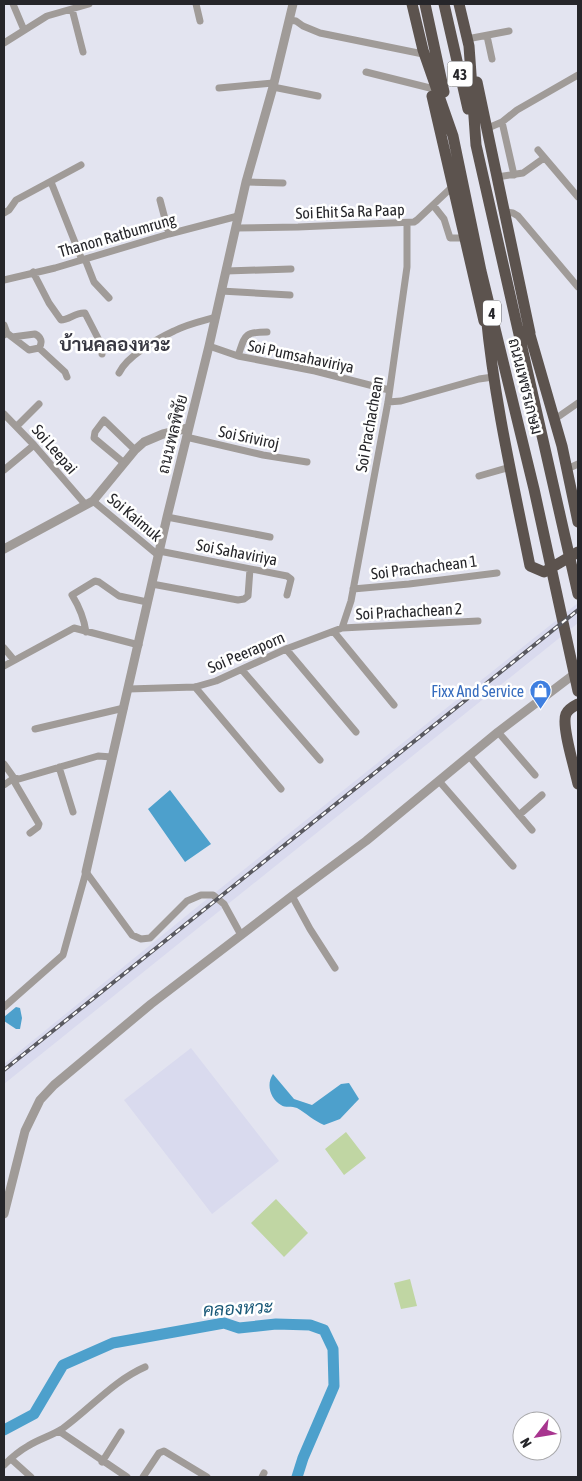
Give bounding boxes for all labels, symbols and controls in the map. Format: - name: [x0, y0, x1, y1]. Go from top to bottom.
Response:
- road number: 43: [448, 62, 472, 86]
- street label: Soi Ehit Sa Ra Paap: [295, 200, 405, 223]
- street label: Thanon Ratbumrung: [56, 210, 178, 261]
- road number: 4: [483, 300, 501, 326]
- district label: บ้านคลองหวะ: [59, 333, 171, 355]
- street label: Soi Pumsahaviriya: [246, 336, 356, 377]
- street label: ถนนเพชรเกษม: [505, 336, 547, 436]
- street label: Soi Prachachean: [352, 375, 386, 473]
- street label: ถนนพลพิชัย: [153, 392, 191, 475]
- street label: Soi Leepai: [28, 421, 81, 478]
- street label: Soi Sriviroj: [217, 422, 281, 453]
- street label: Soi Kaimuk: [104, 489, 166, 545]
- street label: Soi Sahaviriya: [195, 535, 279, 570]
- street label: Soi Prachachean 1: [370, 552, 478, 582]
- street label: Soi Prachachean 2: [355, 599, 463, 623]
- street label: Soi Peeraporn: [205, 628, 287, 677]
- shop icon: Fixx And Service: [528, 679, 552, 710]
- place label: Fixx And Service: [431, 682, 524, 700]
- water label: คลองหวะ: [202, 1296, 274, 1320]
- north arrow: [512, 1411, 562, 1461]
- text: N: [517, 1435, 535, 1450]

